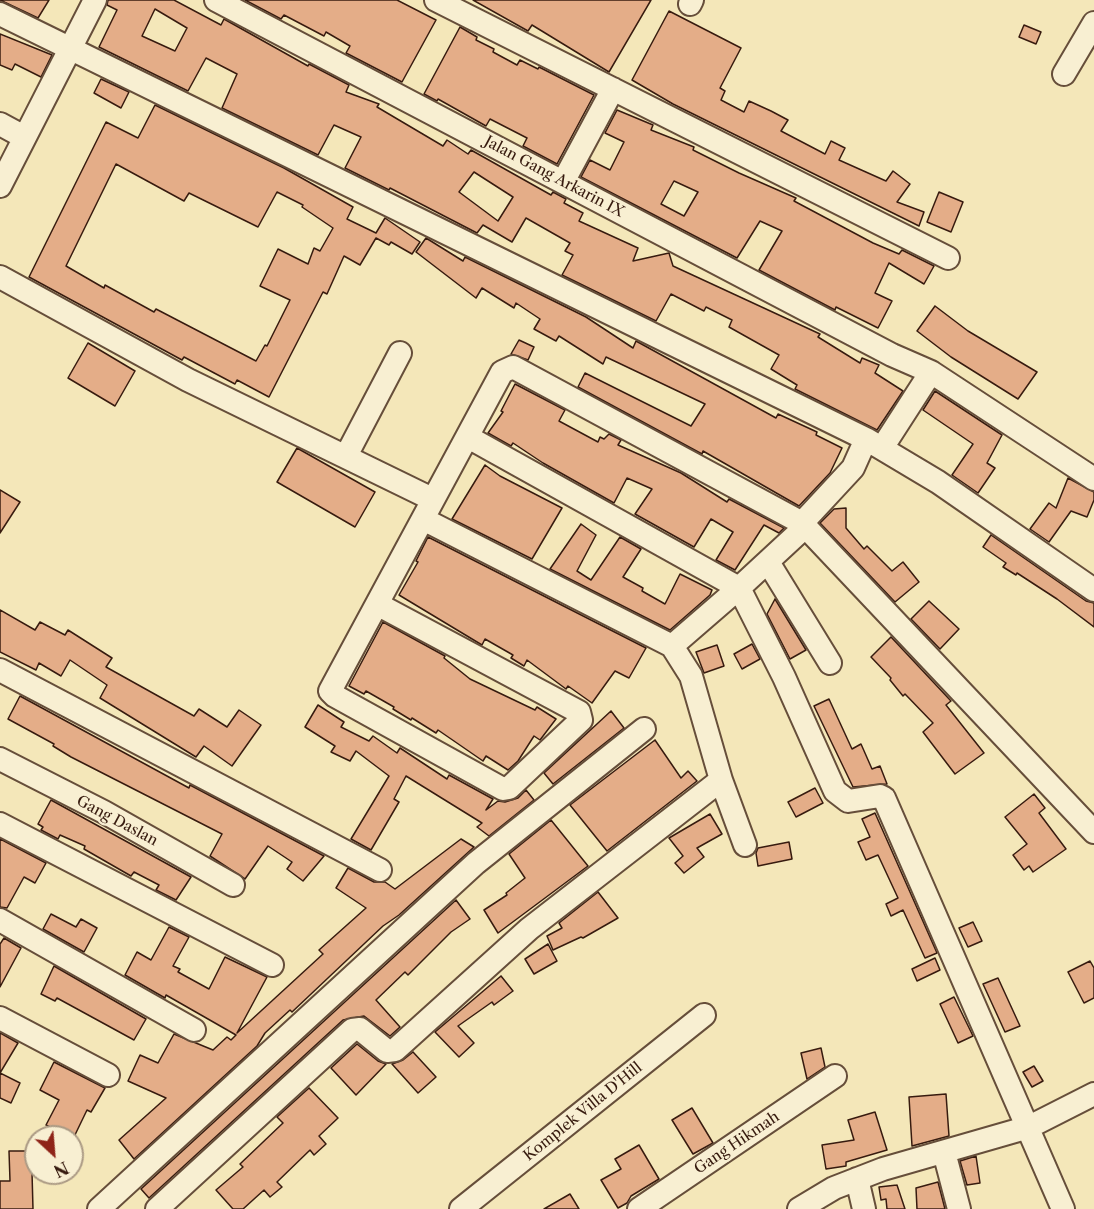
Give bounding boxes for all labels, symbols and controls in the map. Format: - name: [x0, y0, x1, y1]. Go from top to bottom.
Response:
- street label: Jalan Gang Arkarin IX: [481, 133, 627, 221]
- street label: Gang Daslan: [73, 792, 161, 850]
- street label: Komplek Villa D'Hill: [520, 1059, 646, 1165]
- street label: Gang Hikmah: [691, 1108, 783, 1178]
- north arrow: [24, 1125, 84, 1185]
- text: N: [50, 1157, 72, 1181]

